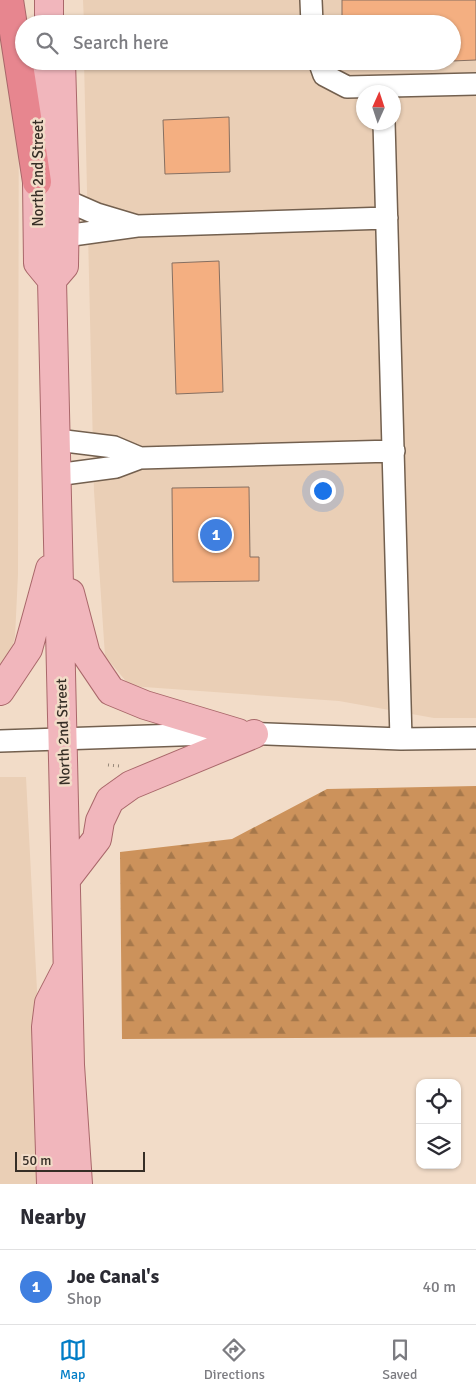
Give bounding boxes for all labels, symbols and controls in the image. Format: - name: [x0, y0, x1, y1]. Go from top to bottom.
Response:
- search box: [15, 15, 461, 70]
- icon: search: [33, 29, 61, 57]
- text: Search here: [73, 31, 169, 55]
- north arrow: [356, 85, 401, 130]
- street label: North 2nd Street: [29, 119, 47, 227]
- your location: [310, 478, 336, 504]
- pin: 1: [200, 516, 232, 554]
- street label: North 2nd Street: [52, 678, 74, 786]
- map controls: [416, 1079, 461, 1169]
- button: locate: [416, 1079, 461, 1124]
- button: layers: [416, 1124, 461, 1169]
- scale bar: [15, 1149, 145, 1172]
- text: 50 m: [22, 1152, 51, 1169]
- text: Nearby: [20, 1204, 86, 1230]
- text: Joe Canal's: [67, 1265, 159, 1289]
- text: 1: [32, 1277, 40, 1297]
- text: 40 m: [422, 1277, 456, 1297]
- text: Shop: [67, 1289, 101, 1309]
- tab: Map: [59, 1336, 87, 1383]
- tab: Directions: [204, 1336, 265, 1383]
- tab: Saved: [382, 1336, 417, 1383]

